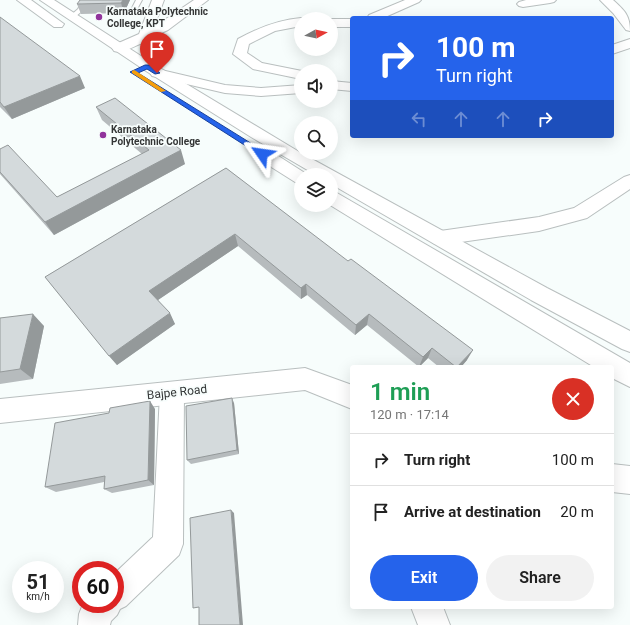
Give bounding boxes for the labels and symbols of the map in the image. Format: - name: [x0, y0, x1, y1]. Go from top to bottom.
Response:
- place label: Karnataka Polytechnic College, KPT: [107, 6, 208, 30]
- marker: Karnataka Polytechnic College, KPT: [94, 12, 104, 22]
- north arrow: [294, 12, 338, 56]
- pin: [140, 32, 174, 73]
- place label: Karnataka Polytechnic College: [111, 124, 201, 147]
- marker: Karnataka Polytechnic College: [98, 130, 108, 140]
- position arrow: [241, 133, 283, 175]
- street label: Bajpe Road: [146, 382, 208, 402]
- speed limit sign: 60: [72, 561, 124, 613]

